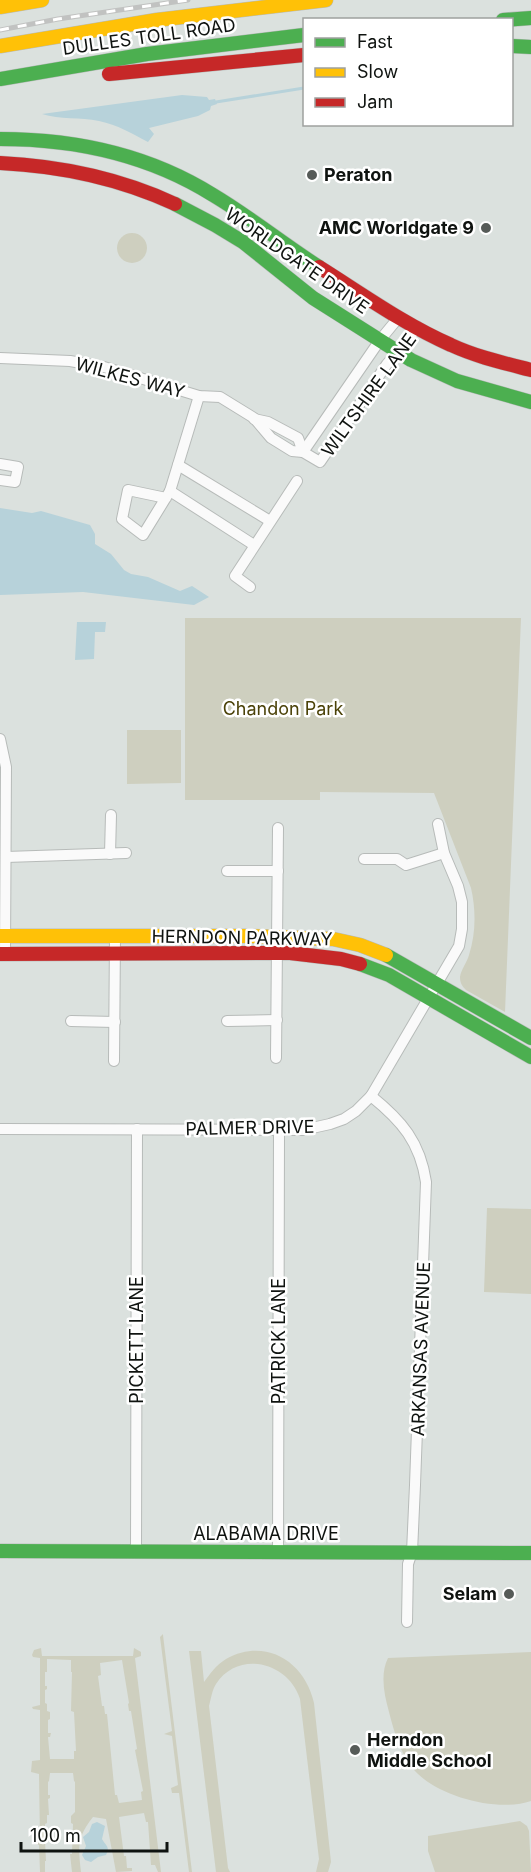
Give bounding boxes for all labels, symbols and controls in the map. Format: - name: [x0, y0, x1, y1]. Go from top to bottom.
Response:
- street label: DULLES TOLL ROAD: [61, 14, 237, 59]
- legend: [303, 18, 513, 126]
- text: Fast: [357, 31, 393, 52]
- text: Slow: [357, 61, 398, 82]
- text: Jam: [357, 91, 393, 112]
- place label: Peraton: [324, 164, 392, 185]
- marker: Peraton: [305, 168, 319, 182]
- street label: WORLDGATE DRIVE: [222, 203, 373, 318]
- place label: AMC Worldgate 9: [319, 217, 474, 238]
- marker: AMC Worldgate 9: [479, 221, 493, 235]
- street label: WILTSHIRE LANE: [317, 329, 420, 460]
- street label: WILKES WAY: [73, 353, 187, 402]
- park label: Chandon Park: [223, 698, 343, 719]
- street label: HERNDON PARKWAY: [151, 925, 333, 950]
- street label: PALMER DRIVE: [185, 1116, 315, 1139]
- street label: ARKANSAS AVENUE: [407, 1261, 434, 1437]
- street label: PICKETT LANE: [126, 1276, 147, 1404]
- street label: PATRICK LANE: [268, 1278, 289, 1404]
- street label: ALABAMA DRIVE: [193, 1523, 339, 1544]
- place label: Selam: [443, 1583, 497, 1604]
- marker: Selam: [502, 1587, 516, 1601]
- place label: Herndon Middle School: [367, 1729, 492, 1771]
- marker: Herndon Middle School: [348, 1743, 362, 1757]
- scale bar: [21, 1815, 166, 1853]
- text: 100 m: [30, 1825, 81, 1846]

